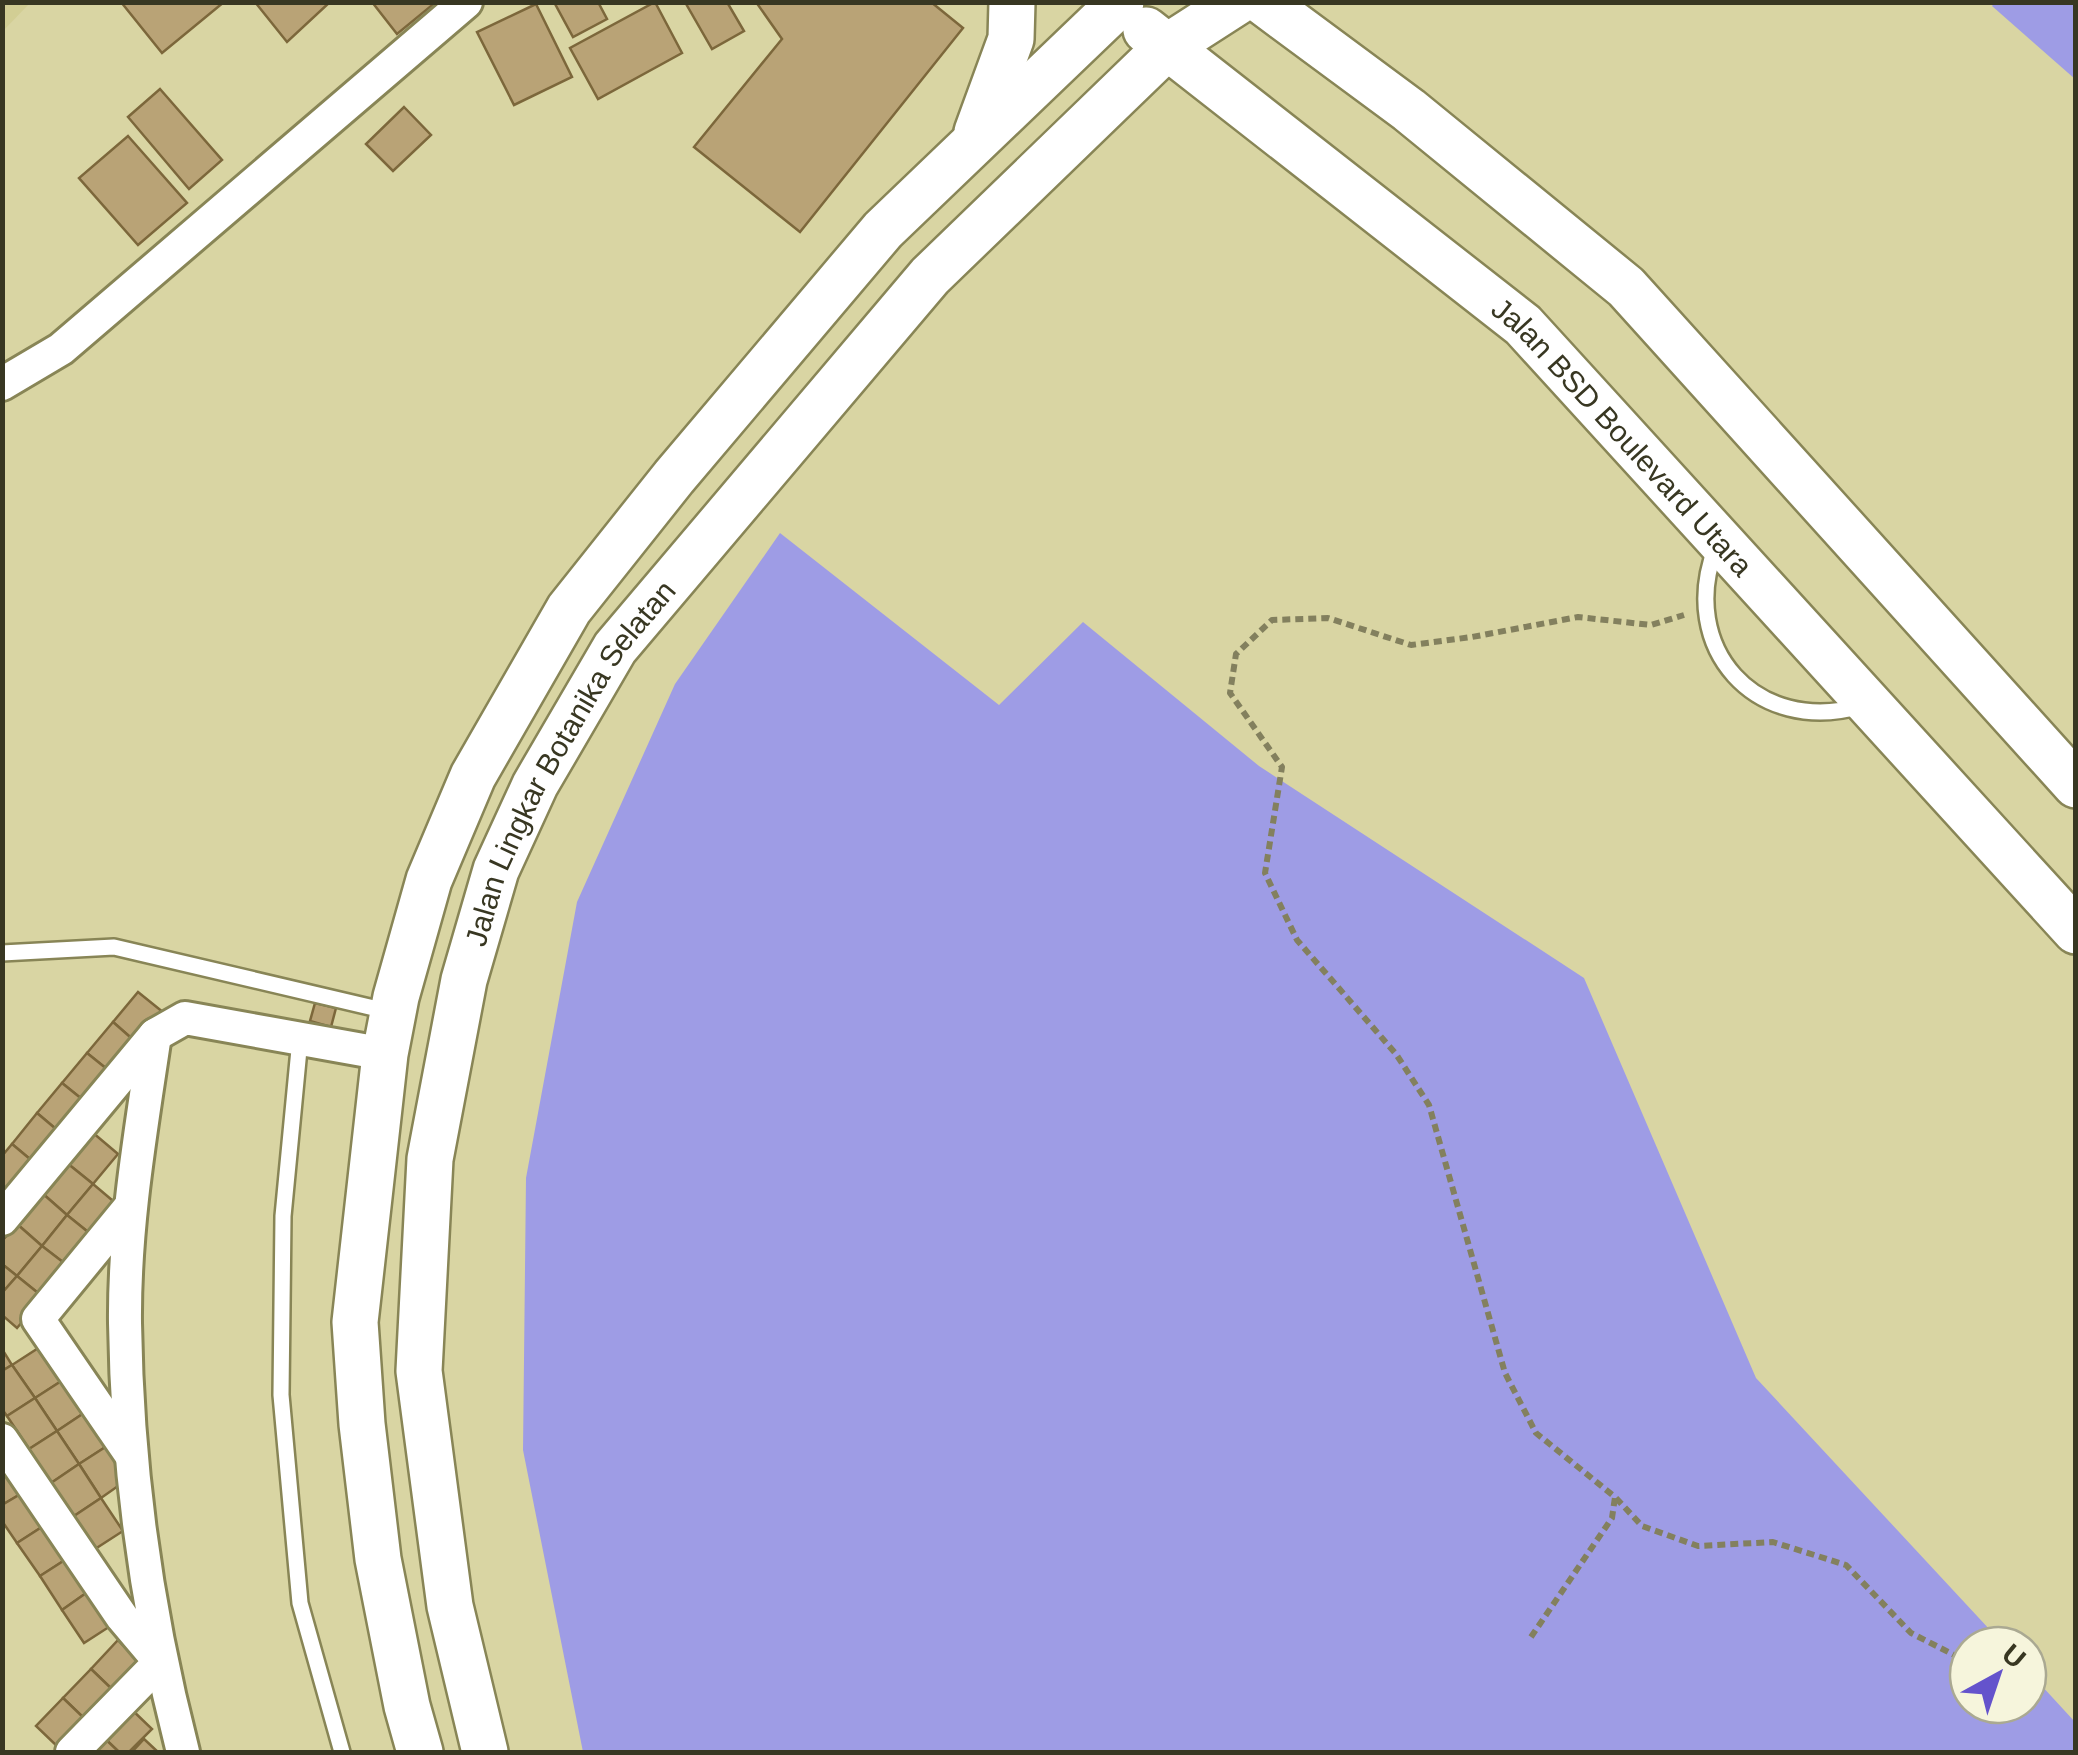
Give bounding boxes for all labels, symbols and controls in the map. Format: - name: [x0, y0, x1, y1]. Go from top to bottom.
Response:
- street label: Jalan BSD Boulevard Utara: [1486, 291, 1760, 582]
- street label: Jalan Lingkar Botanika Selatan: [458, 574, 682, 950]
- north arrow: [1948, 1625, 2048, 1725]
- text: U: [1996, 1638, 2031, 1675]

